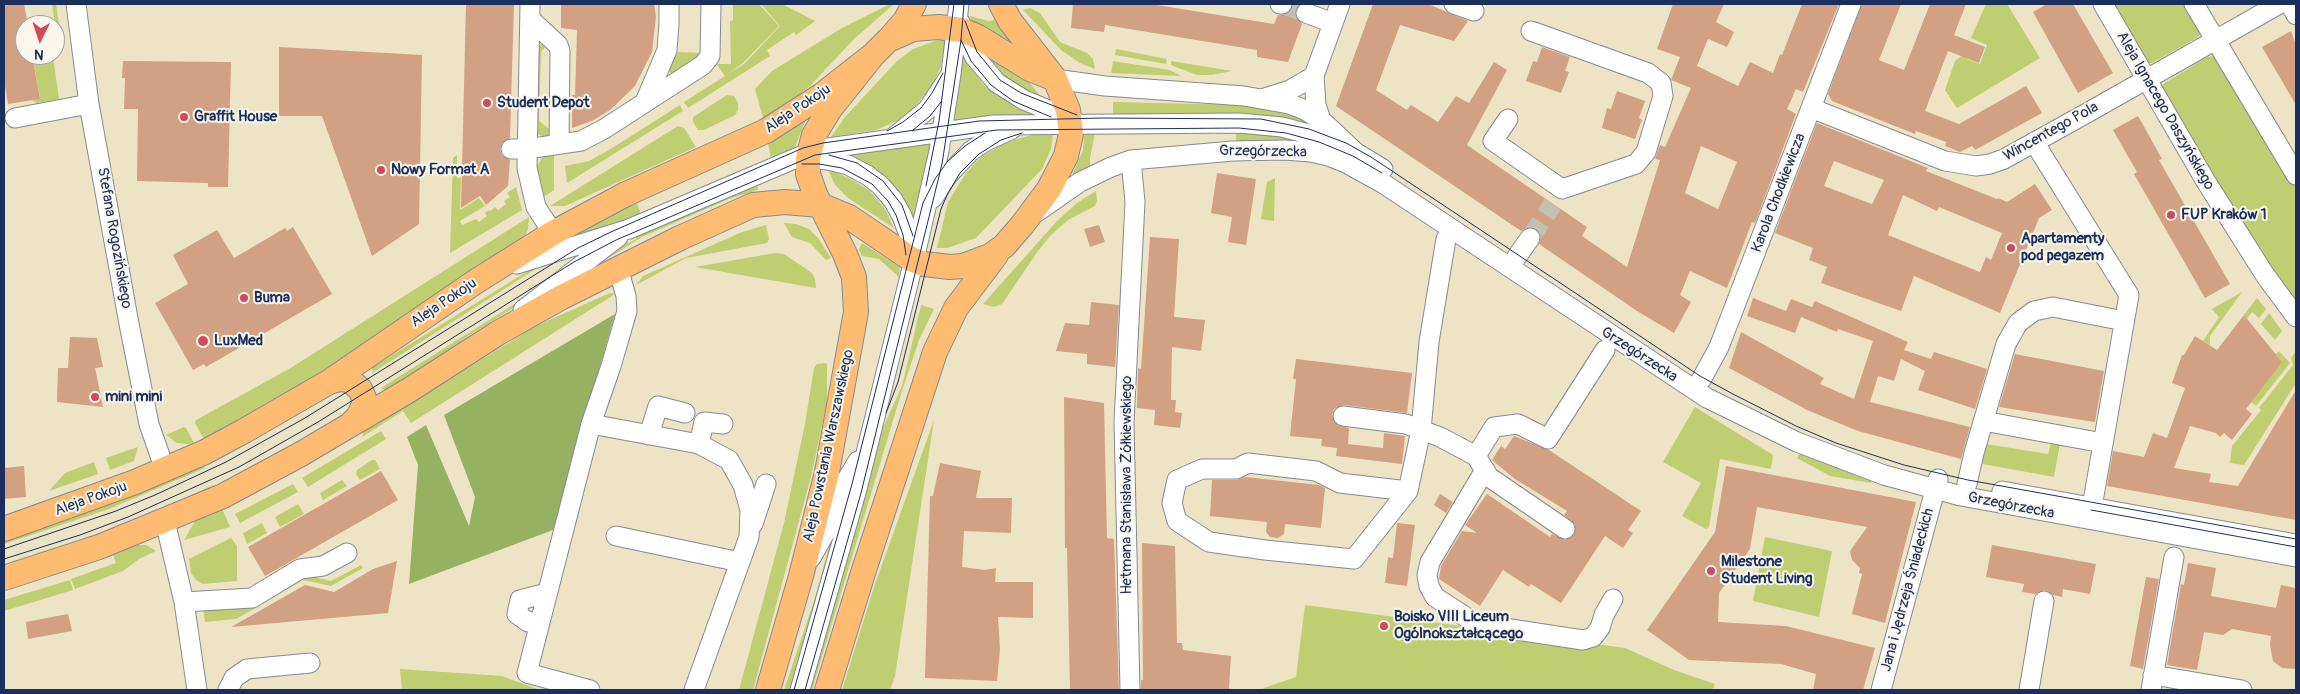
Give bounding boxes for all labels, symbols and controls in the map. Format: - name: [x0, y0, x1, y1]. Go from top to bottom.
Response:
- north arrow: [15, 15, 65, 65]
- street label: Aleja Ignacego Daszyńskiego: [2112, 29, 2218, 193]
- text: N: [34, 46, 44, 63]
- street label: Aleja Pokoju: [762, 80, 834, 138]
- place label: Student Depot: [497, 94, 590, 112]
- marker: Student Depot: [481, 97, 493, 109]
- street label: Wincentego Pola: [2000, 98, 2102, 166]
- place label: Graffit House: [194, 108, 277, 126]
- marker: Graffit House: [178, 111, 190, 123]
- street label: Karola Chodkiewicza: [1748, 131, 1810, 255]
- street label: Grzegórzecka: [1219, 142, 1307, 162]
- place label: Nowy Format A: [391, 161, 489, 179]
- marker: Nowy Format A: [375, 164, 387, 176]
- street label: Stefana Rogozińskiego: [93, 166, 135, 310]
- place label: FUP Kraków 1: [2181, 206, 2267, 224]
- marker: FUP Kraków 1: [2165, 209, 2177, 221]
- place label: Apartamenty pod pegazem: [2021, 230, 2104, 265]
- marker: Apartamenty pod pegazem: [2005, 242, 2017, 254]
- street label: Aleja Pokoju: [408, 274, 480, 332]
- place label: Buma: [254, 289, 290, 307]
- marker: Buma: [238, 292, 250, 304]
- street label: Grzegórzecka: [1597, 324, 1681, 386]
- place label: LuxMed: [214, 332, 263, 350]
- marker: LuxMed: [196, 334, 210, 348]
- street label: Aleja Powstania Warszawskiego: [800, 348, 858, 544]
- street label: Hetmana Stanisława Żółkiewskiego: [1118, 376, 1136, 594]
- place label: mini mini: [105, 388, 162, 406]
- marker: mini mini: [89, 391, 101, 403]
- street label: Aleja Pokoju: [52, 478, 130, 520]
- street label: Grzegórzecka: [1966, 489, 2056, 523]
- street label: Jana i Jędrzeja Śniadeckich: [1878, 506, 1938, 674]
- place label: Milestone Student Living: [1721, 553, 1812, 588]
- marker: Milestone Student Living: [1705, 565, 1717, 577]
- place label: Boisko VIII Liceum Ogólnokształcącego: [1394, 608, 1523, 643]
- marker: Boisko VIII Liceum Ogólnokształcącego: [1378, 620, 1390, 632]

